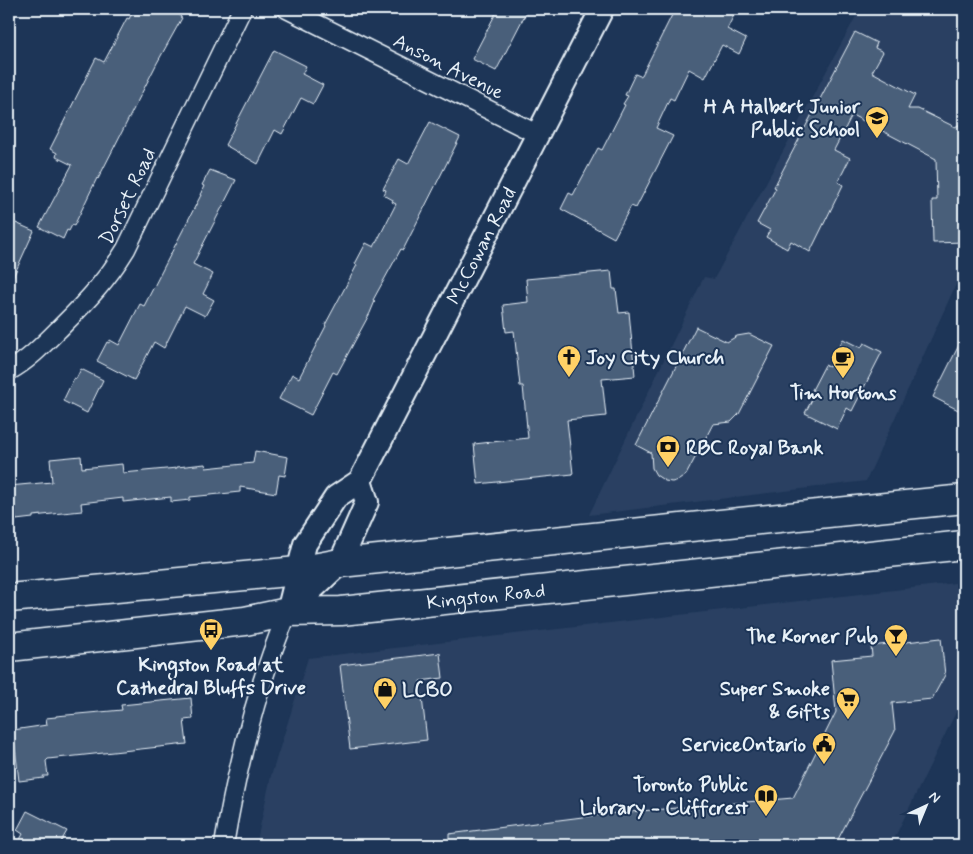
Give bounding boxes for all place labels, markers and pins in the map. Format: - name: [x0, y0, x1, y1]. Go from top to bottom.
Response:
- place label: H A Halbert Junior Public School: [704, 94, 861, 144]
- school or university icon: H A Halbert Junior Public School: [864, 105, 890, 139]
- church icon: Joy City Church: [556, 344, 582, 378]
- place label: Joy City Church: [586, 345, 725, 372]
- cafe icon: Tim Hortons: [830, 345, 856, 379]
- place label: Tim Hortons: [790, 380, 896, 407]
- bank icon: RBC Royal Bank: [655, 434, 681, 468]
- place label: RBC Royal Bank: [686, 435, 823, 462]
- bus stop icon: Kingston Road at Cathedral Bluffs Drive: [198, 617, 224, 651]
- bar icon: The Korner Pub: [883, 623, 909, 657]
- place label: The Korner Pub: [746, 624, 878, 651]
- place label: Kingston Road at Cathedral Bluffs Drive: [116, 652, 306, 702]
- shop icon: LCBO: [372, 676, 398, 710]
- place label: Super Smoke & Gifts: [720, 676, 830, 726]
- place label: LCBO: [402, 677, 453, 704]
- supermarket icon: Super Smoke & Gifts: [835, 686, 861, 720]
- public building icon: ServiceOntario: [811, 731, 837, 765]
- place label: ServiceOntario: [682, 732, 806, 759]
- place label: Toronto Public Library - Cliffcrest: [580, 772, 748, 822]
- library icon: Toronto Public Library - Cliffcrest: [753, 783, 779, 817]

